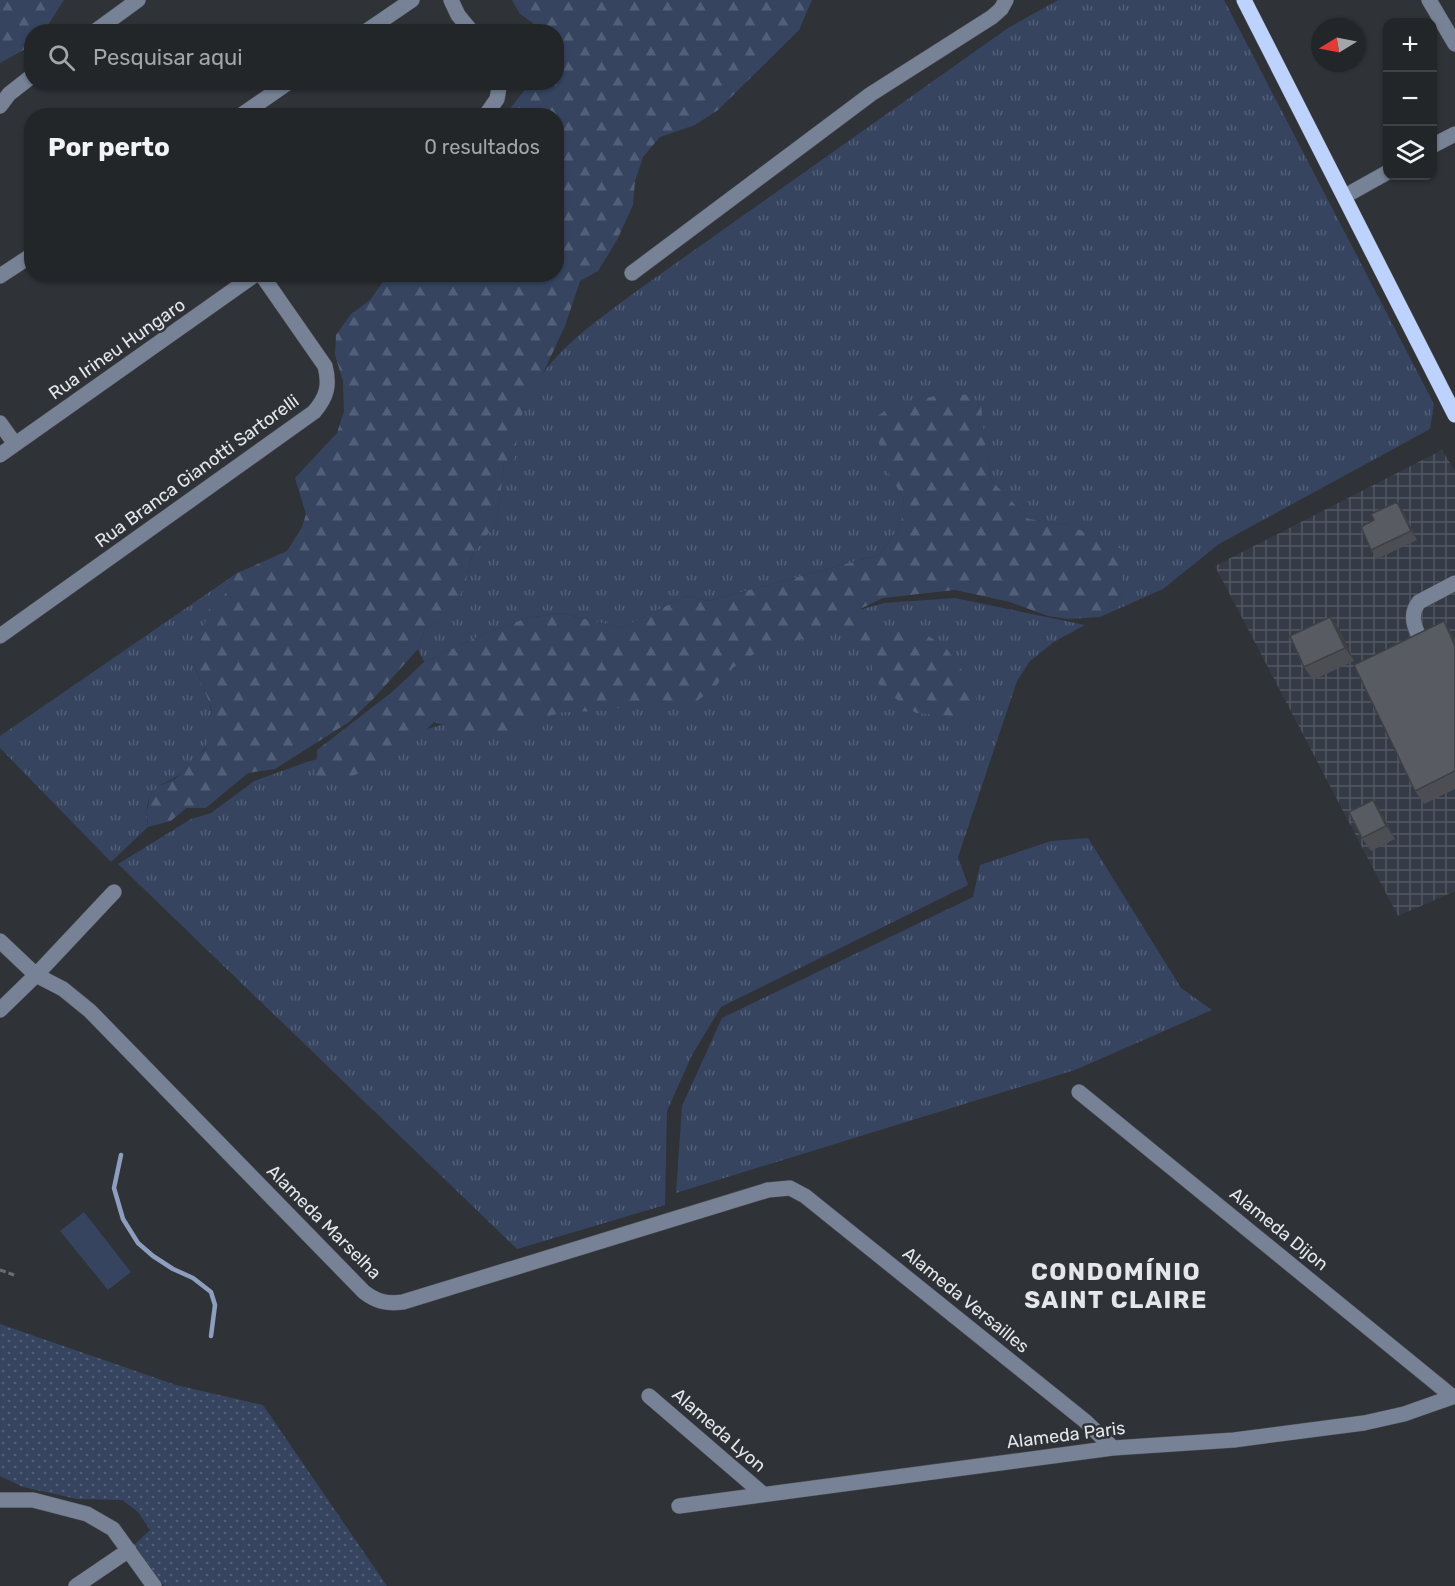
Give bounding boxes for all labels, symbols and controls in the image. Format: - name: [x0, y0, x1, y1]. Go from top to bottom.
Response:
- north arrow: [1311, 18, 1365, 72]
- map controls: [1383, 18, 1437, 180]
- button: +: [1383, 18, 1437, 72]
- search box: [24, 24, 564, 90]
- icon: search: [45, 41, 78, 74]
- text: Pesquisar aqui: [93, 44, 243, 71]
- button: −: [1383, 72, 1437, 126]
- button: layers: [1383, 126, 1437, 180]
- text: Por perto: [48, 132, 170, 163]
- text: 0 resultados: [424, 135, 540, 159]
- street label: Rua Irineu Hungaro: [45, 294, 189, 404]
- street label: Rua Branca Gianotti Sartorelli: [91, 390, 303, 552]
- street label: Alameda Marselha: [262, 1160, 386, 1284]
- street label: Alameda Dijon: [1225, 1183, 1333, 1275]
- street label: Alameda Versailles: [898, 1242, 1034, 1358]
- district label: CONDOMÍNIO SAINT CLAIRE: [1024, 1258, 1208, 1314]
- street label: Alameda Lyon: [668, 1383, 770, 1477]
- street label: Alameda Paris: [1006, 1417, 1126, 1453]

